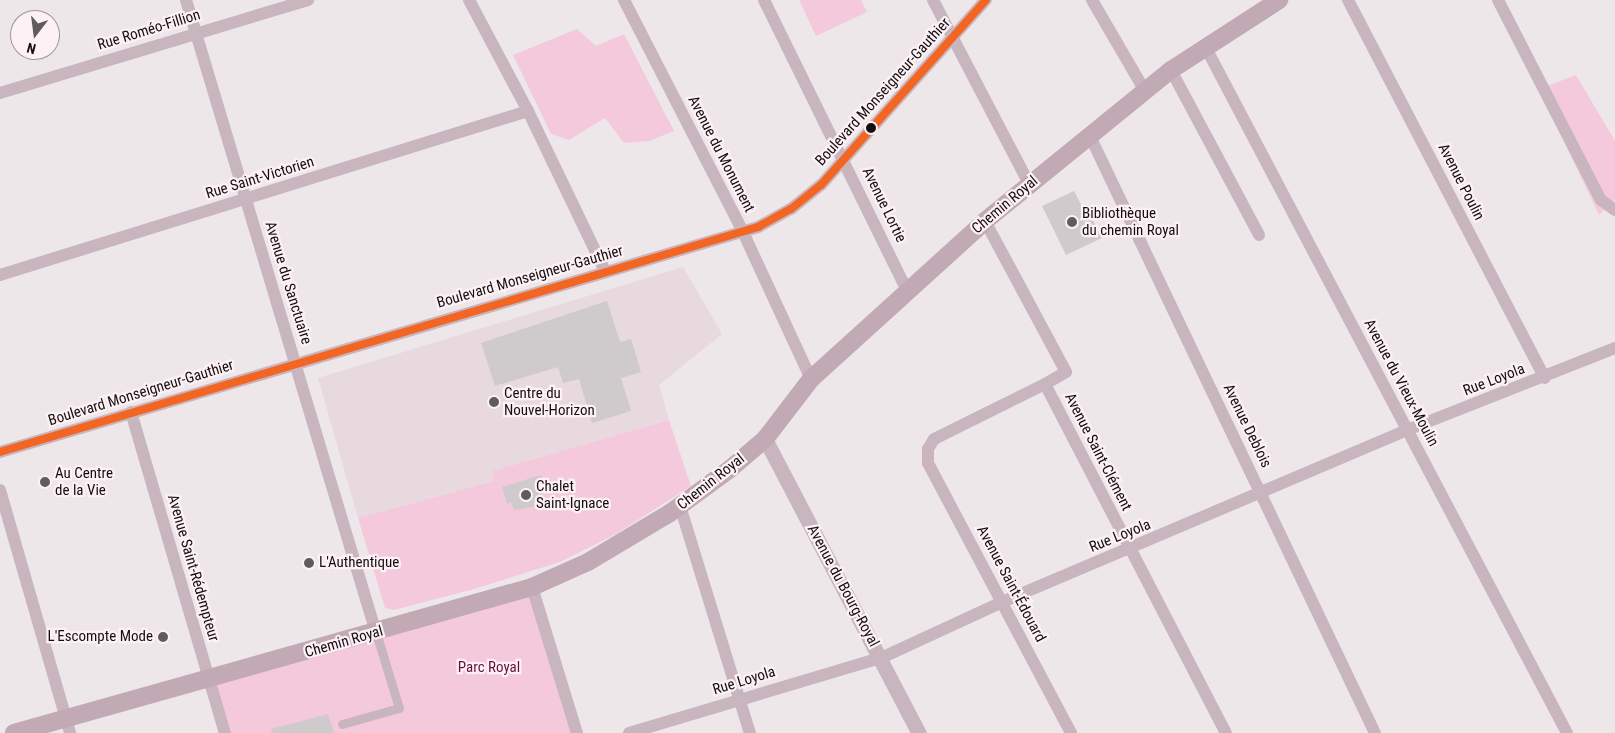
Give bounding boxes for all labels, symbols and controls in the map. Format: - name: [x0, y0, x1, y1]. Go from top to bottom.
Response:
- street label: Rue Roméo-Fillion: [95, 6, 203, 54]
- north arrow: [10, 10, 60, 60]
- street label: Boulevard Monseigneur-Gauthier: [812, 14, 954, 170]
- text: N: [25, 40, 38, 57]
- street label: Avenue du Monument: [684, 93, 758, 215]
- unlabelled marker: [866, 123, 876, 133]
- street label: Avenue Poulin: [1434, 141, 1488, 223]
- street label: Rue Saint-Victorien: [204, 153, 316, 203]
- street label: Avenue Lortie: [858, 165, 910, 245]
- street label: Chemin Royal: [968, 172, 1042, 238]
- place label: Bibliothèque du chemin Royal: [1082, 204, 1179, 239]
- marker: Bibliothèque du chemin Royal: [1066, 216, 1078, 228]
- street label: Avenue du Sanctuaire: [261, 219, 315, 347]
- street label: Boulevard Monseigneur-Gauthier: [435, 242, 625, 312]
- street label: Avenue du Vieux-Moulin: [1360, 316, 1442, 450]
- street label: Boulevard Monseigneur-Gauthier: [46, 356, 236, 430]
- street label: Rue Loyola: [1461, 360, 1527, 400]
- street label: Avenue Deblois: [1219, 381, 1275, 471]
- place label: Centre du Nouvel-Horizon: [504, 384, 595, 419]
- street label: Avenue Saint-Clément: [1061, 390, 1135, 514]
- marker: Centre du Nouvel-Horizon: [488, 396, 500, 408]
- street label: Chemin Royal: [674, 450, 748, 514]
- place label: Au Centre de la Vie: [55, 464, 113, 499]
- marker: Au Centre de la Vie: [39, 476, 51, 488]
- place label: Chalet Saint-Ignace: [536, 477, 609, 512]
- marker: Chalet Saint-Ignace: [520, 489, 532, 501]
- street label: Avenue Saint-Rédempteur: [163, 493, 223, 643]
- street label: Rue Loyola: [1087, 516, 1153, 556]
- street label: Avenue du Bourg-Royal: [803, 522, 883, 650]
- street label: Avenue Saint-Édouard: [973, 523, 1049, 645]
- place label: L'Authentique: [319, 554, 399, 572]
- marker: L'Authentique: [303, 557, 315, 569]
- street label: Chemin Royal: [303, 622, 385, 662]
- place label: L'Escompte Mode: [48, 628, 153, 646]
- marker: L'Escompte Mode: [157, 631, 169, 643]
- park label: Parc Royal: [458, 659, 520, 677]
- street label: Rue Loyola: [711, 663, 777, 699]

